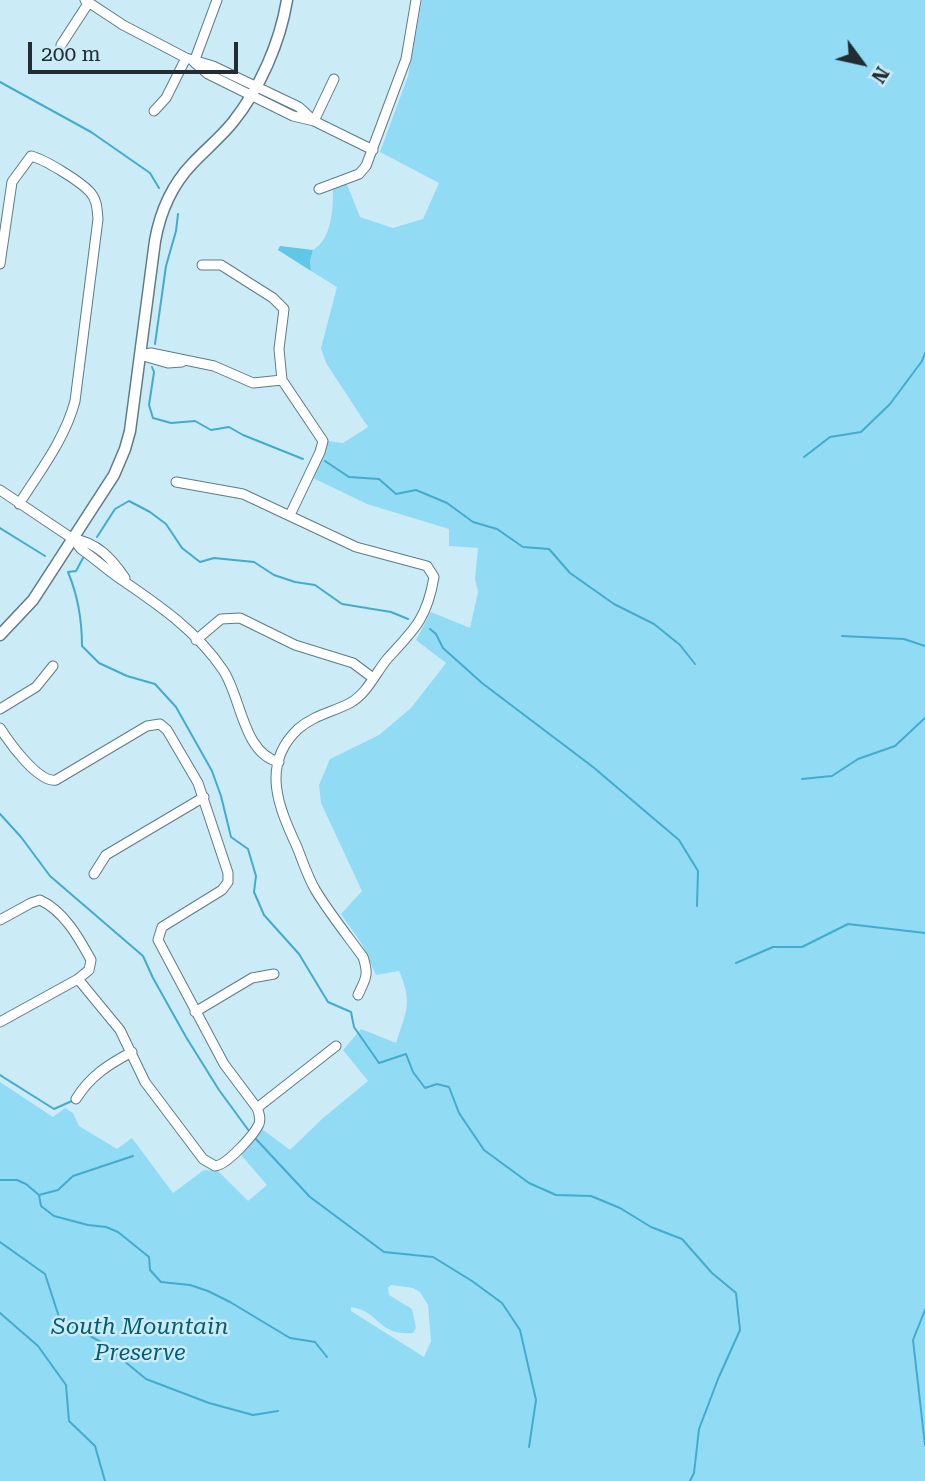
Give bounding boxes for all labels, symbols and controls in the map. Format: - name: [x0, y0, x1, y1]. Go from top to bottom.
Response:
- scale bar: [32, 28, 242, 72]
- north arrow: [827, 28, 897, 98]
- text: 200 m: [41, 42, 101, 66]
- text: N: [866, 62, 894, 87]
- park label: South Mountain Preserve: [52, 1313, 228, 1367]

